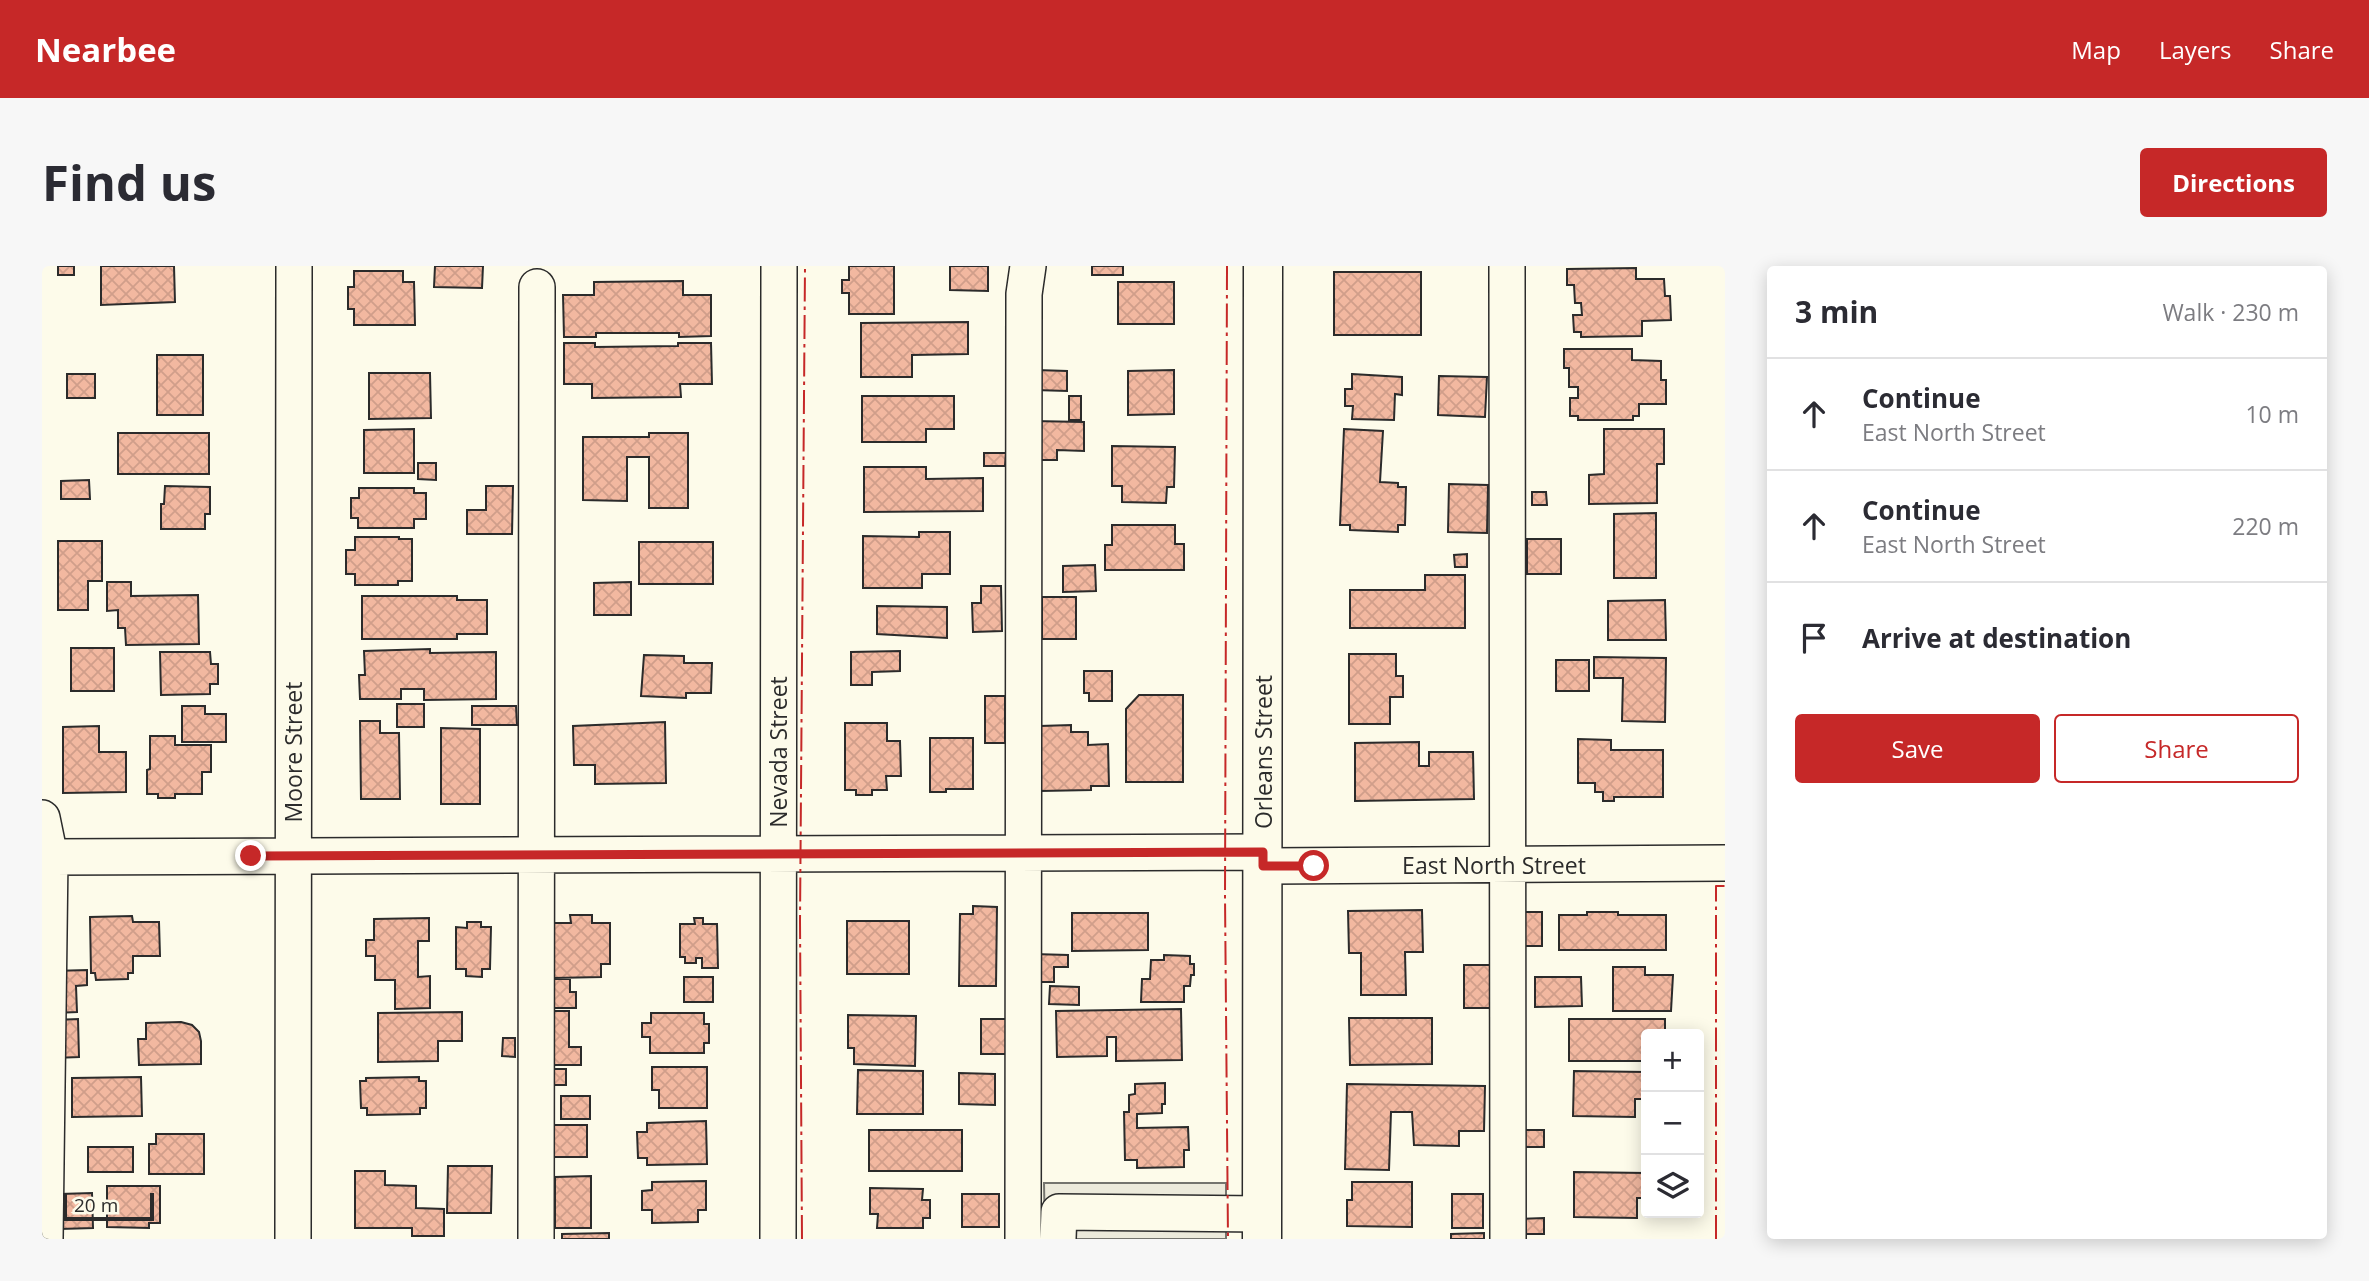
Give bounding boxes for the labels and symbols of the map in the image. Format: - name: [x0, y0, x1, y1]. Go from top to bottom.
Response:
- street label: Orleans Street: [1247, 675, 1279, 829]
- street label: Nevada Street: [762, 676, 794, 828]
- street label: Moore Street: [277, 682, 309, 822]
- route end: [235, 840, 266, 871]
- street label: East North Street: [1402, 849, 1586, 881]
- route start: [1298, 850, 1329, 881]
- scale bar: [63, 1190, 154, 1222]

